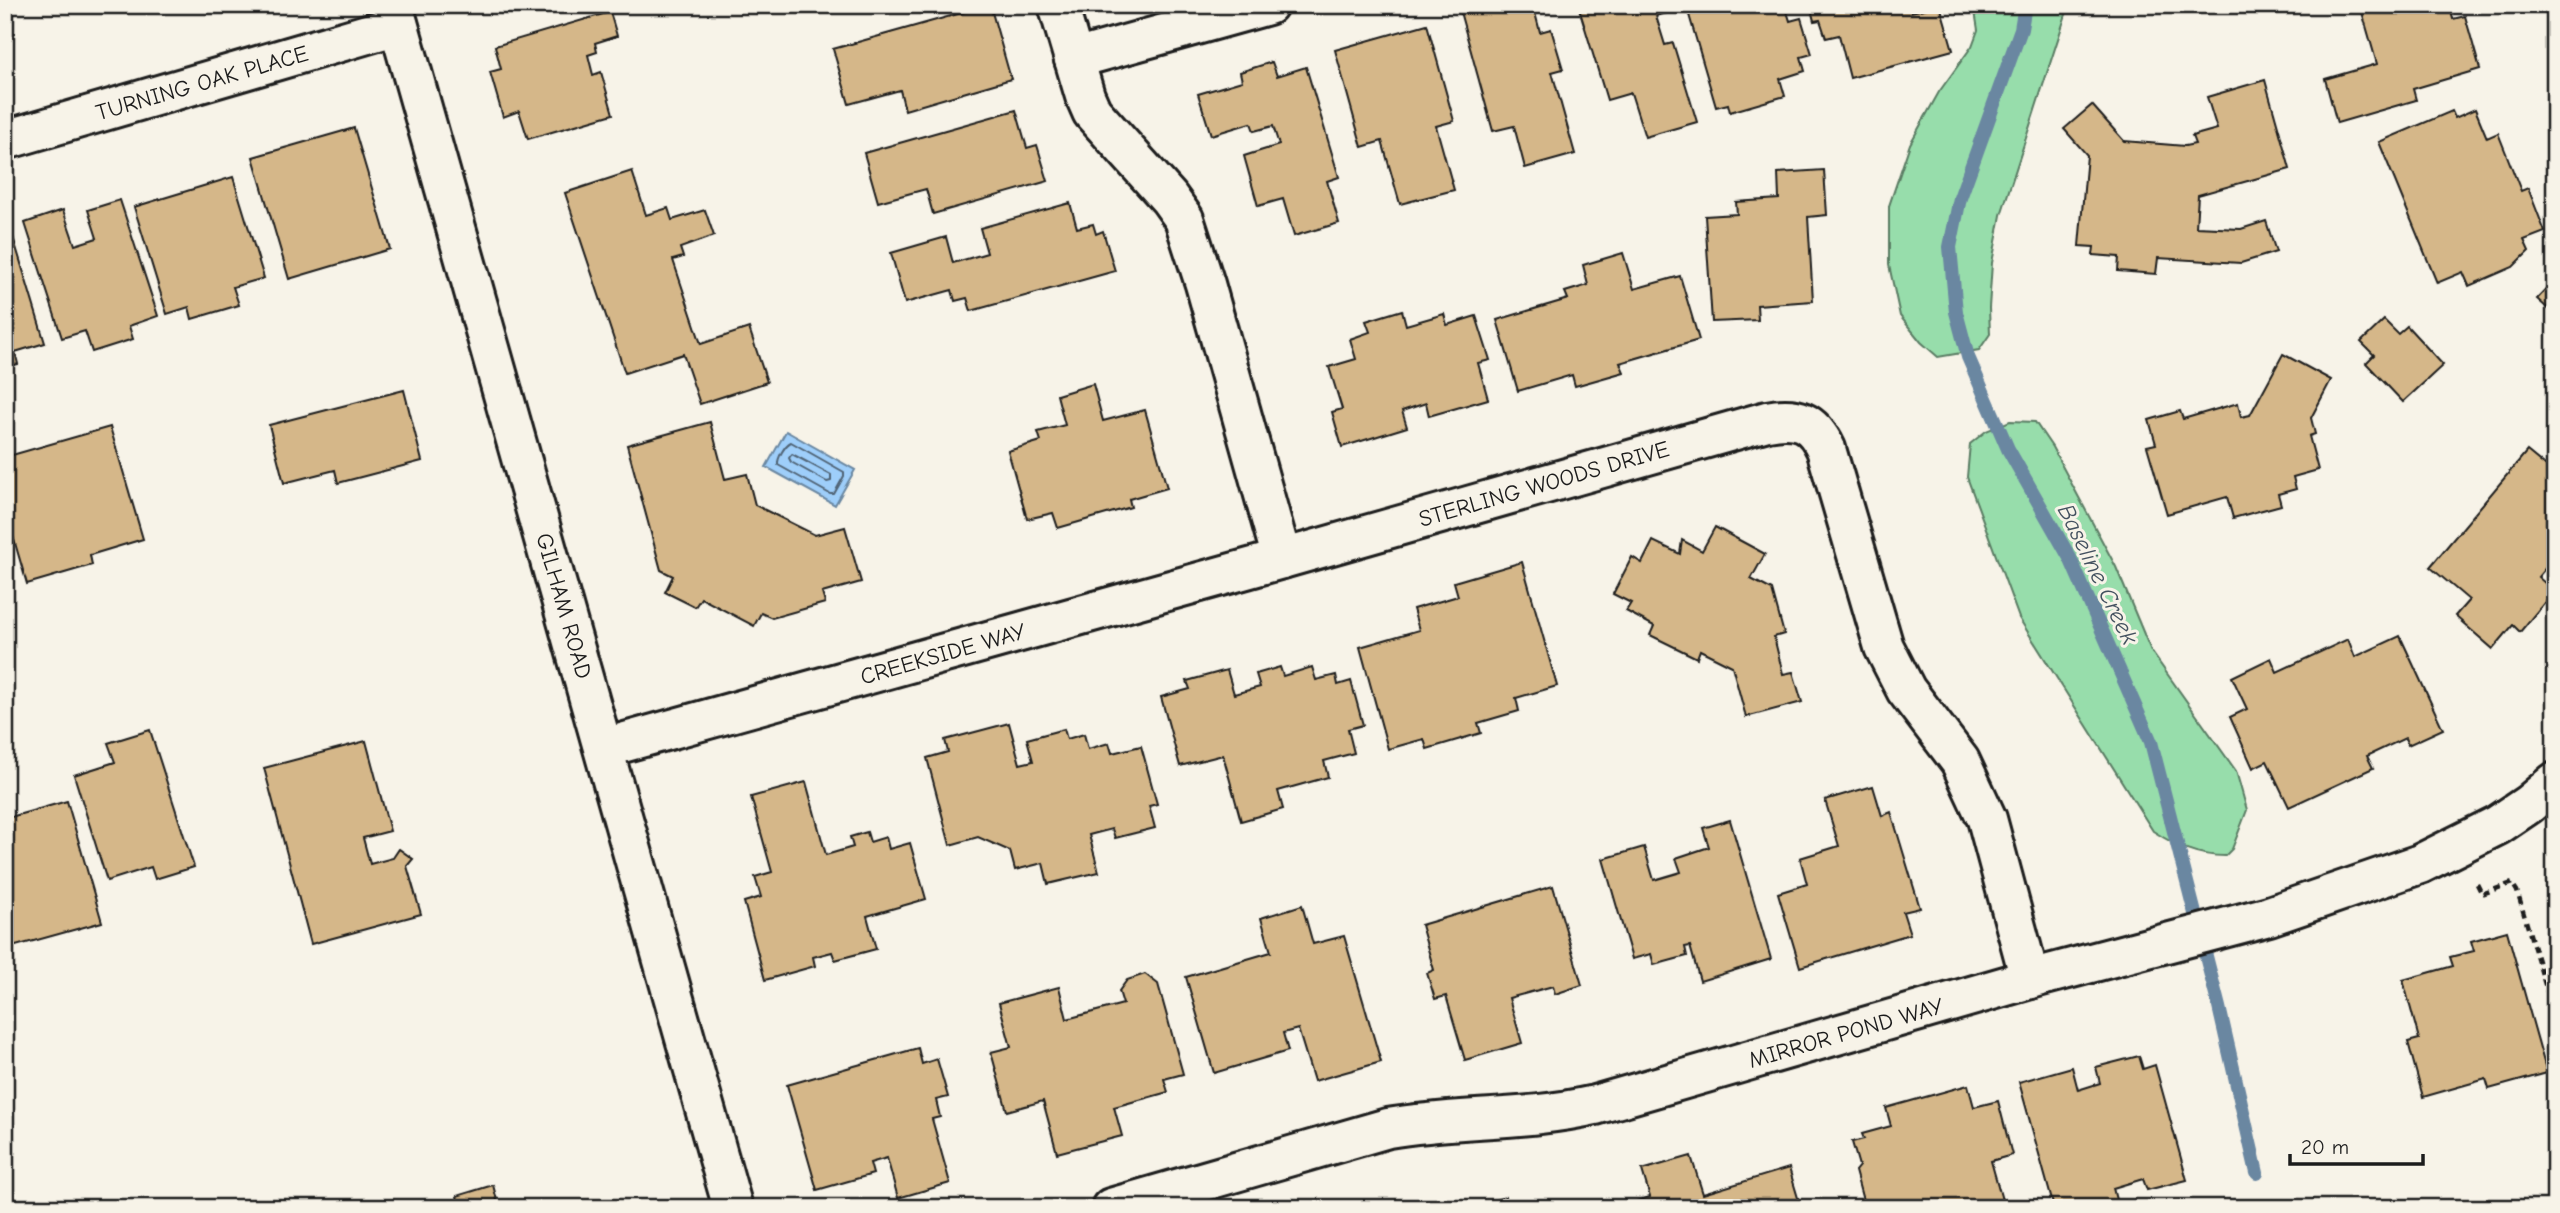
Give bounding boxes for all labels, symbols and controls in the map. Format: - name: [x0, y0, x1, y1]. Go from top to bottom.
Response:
- street label: TURNING OAK PLACE: [93, 40, 311, 126]
- street label: STERLING WOODS DRIVE: [1416, 435, 1672, 533]
- water label: Baseline Creek: [2052, 499, 2144, 649]
- street label: GILHAM ROAD: [530, 530, 598, 682]
- street label: CREEKSIDE WAY: [857, 617, 1029, 690]
- street label: MIRROR POND WAY: [1746, 992, 1947, 1074]
- scale bar: [2290, 1122, 2424, 1166]
- text: 20 m: [2301, 1135, 2349, 1159]

